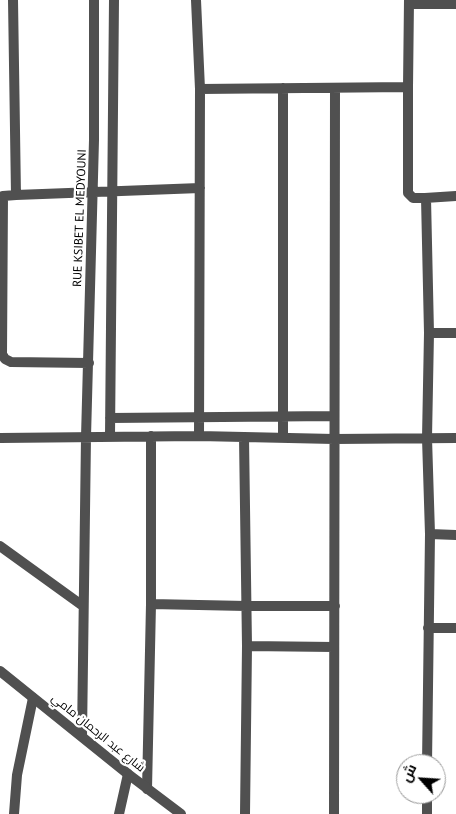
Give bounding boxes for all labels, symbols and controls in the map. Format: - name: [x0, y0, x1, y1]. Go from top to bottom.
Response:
- street label: RUE KSIBET EL MEDYOUNI: [70, 149, 90, 287]
- street label: شارع عبد الرحمان مامي: [48, 691, 148, 775]
- north arrow: [396, 754, 446, 804]
- text: ش: [396, 761, 420, 785]

